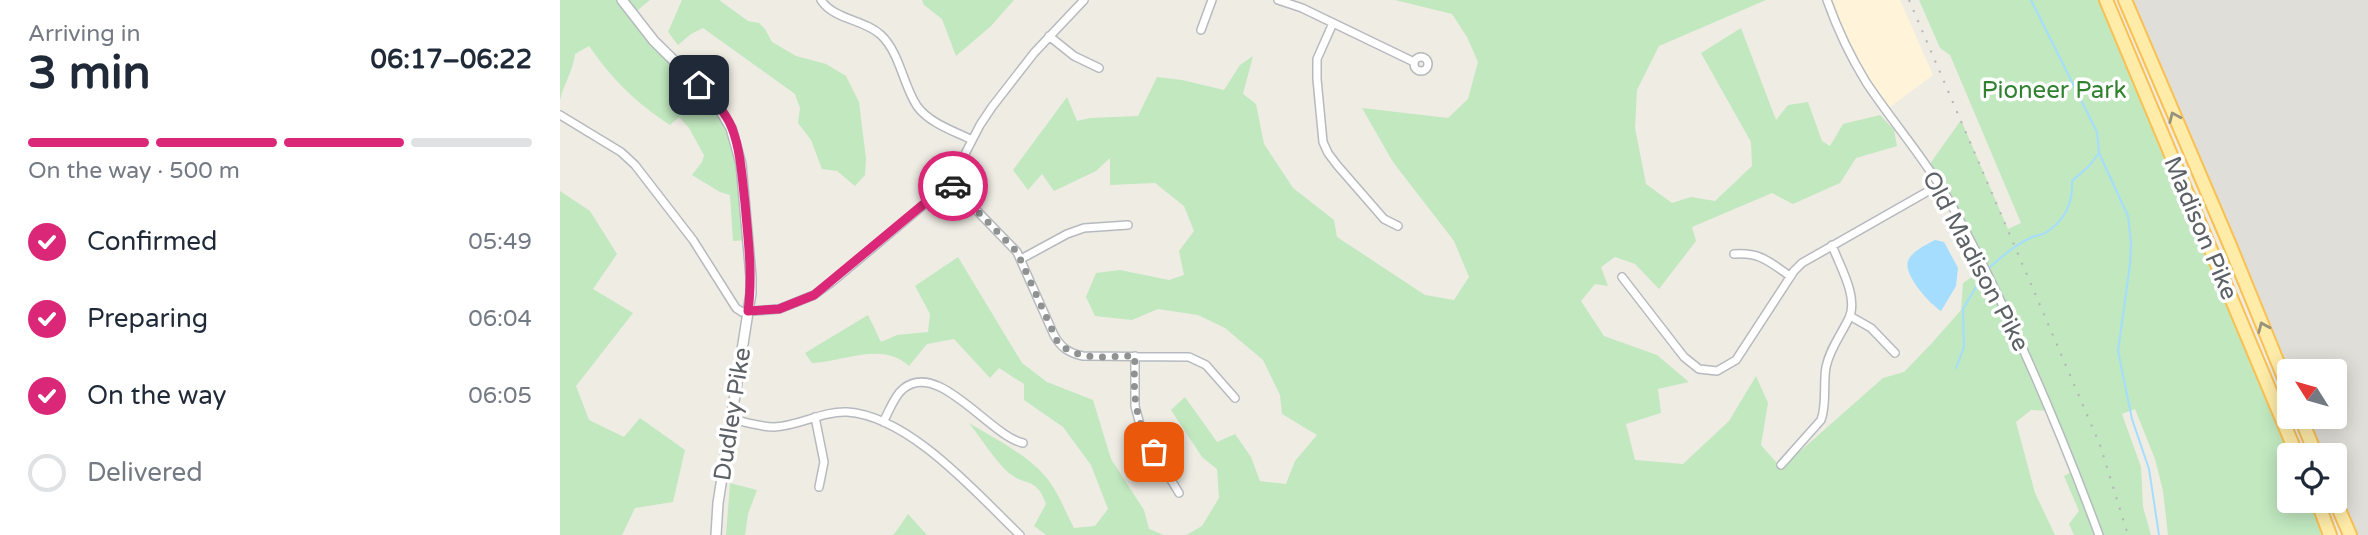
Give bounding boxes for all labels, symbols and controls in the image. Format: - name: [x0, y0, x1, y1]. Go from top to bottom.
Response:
- text: Arriving in: [28, 20, 141, 48]
- text: 06:17–06:22: [371, 44, 532, 75]
- text: 3 min: [28, 46, 151, 101]
- pin: [669, 55, 729, 115]
- icon: home: [680, 66, 718, 104]
- park label: Pioneer Park: [1982, 76, 2126, 105]
- one-way arrow: [2168, 112, 2182, 124]
- courier: [918, 151, 988, 221]
- street label: Madison Pike: [2157, 152, 2244, 304]
- text: On the way · 500 m: [28, 157, 240, 185]
- street label: Old Madison Pike: [1916, 166, 2035, 356]
- icon: car: [934, 167, 972, 205]
- icon: check: [28, 223, 66, 261]
- text: Confirmed: [87, 226, 217, 257]
- text: 05:49: [468, 228, 532, 256]
- icon: check: [28, 300, 66, 338]
- text: Preparing: [87, 303, 208, 334]
- text: 06:04: [468, 305, 532, 333]
- one-way arrow: [2257, 321, 2271, 333]
- street label: Dudley Pike: [708, 345, 757, 483]
- north arrow: [2277, 359, 2347, 429]
- map controls: [2277, 359, 2347, 513]
- icon: check: [28, 377, 66, 415]
- text: On the way: [87, 380, 227, 411]
- text: 06:05: [468, 382, 532, 410]
- pin: [1124, 422, 1184, 482]
- icon: bag: [1135, 433, 1173, 471]
- button: locate: [2277, 443, 2347, 513]
- text: Delivered: [87, 457, 203, 488]

